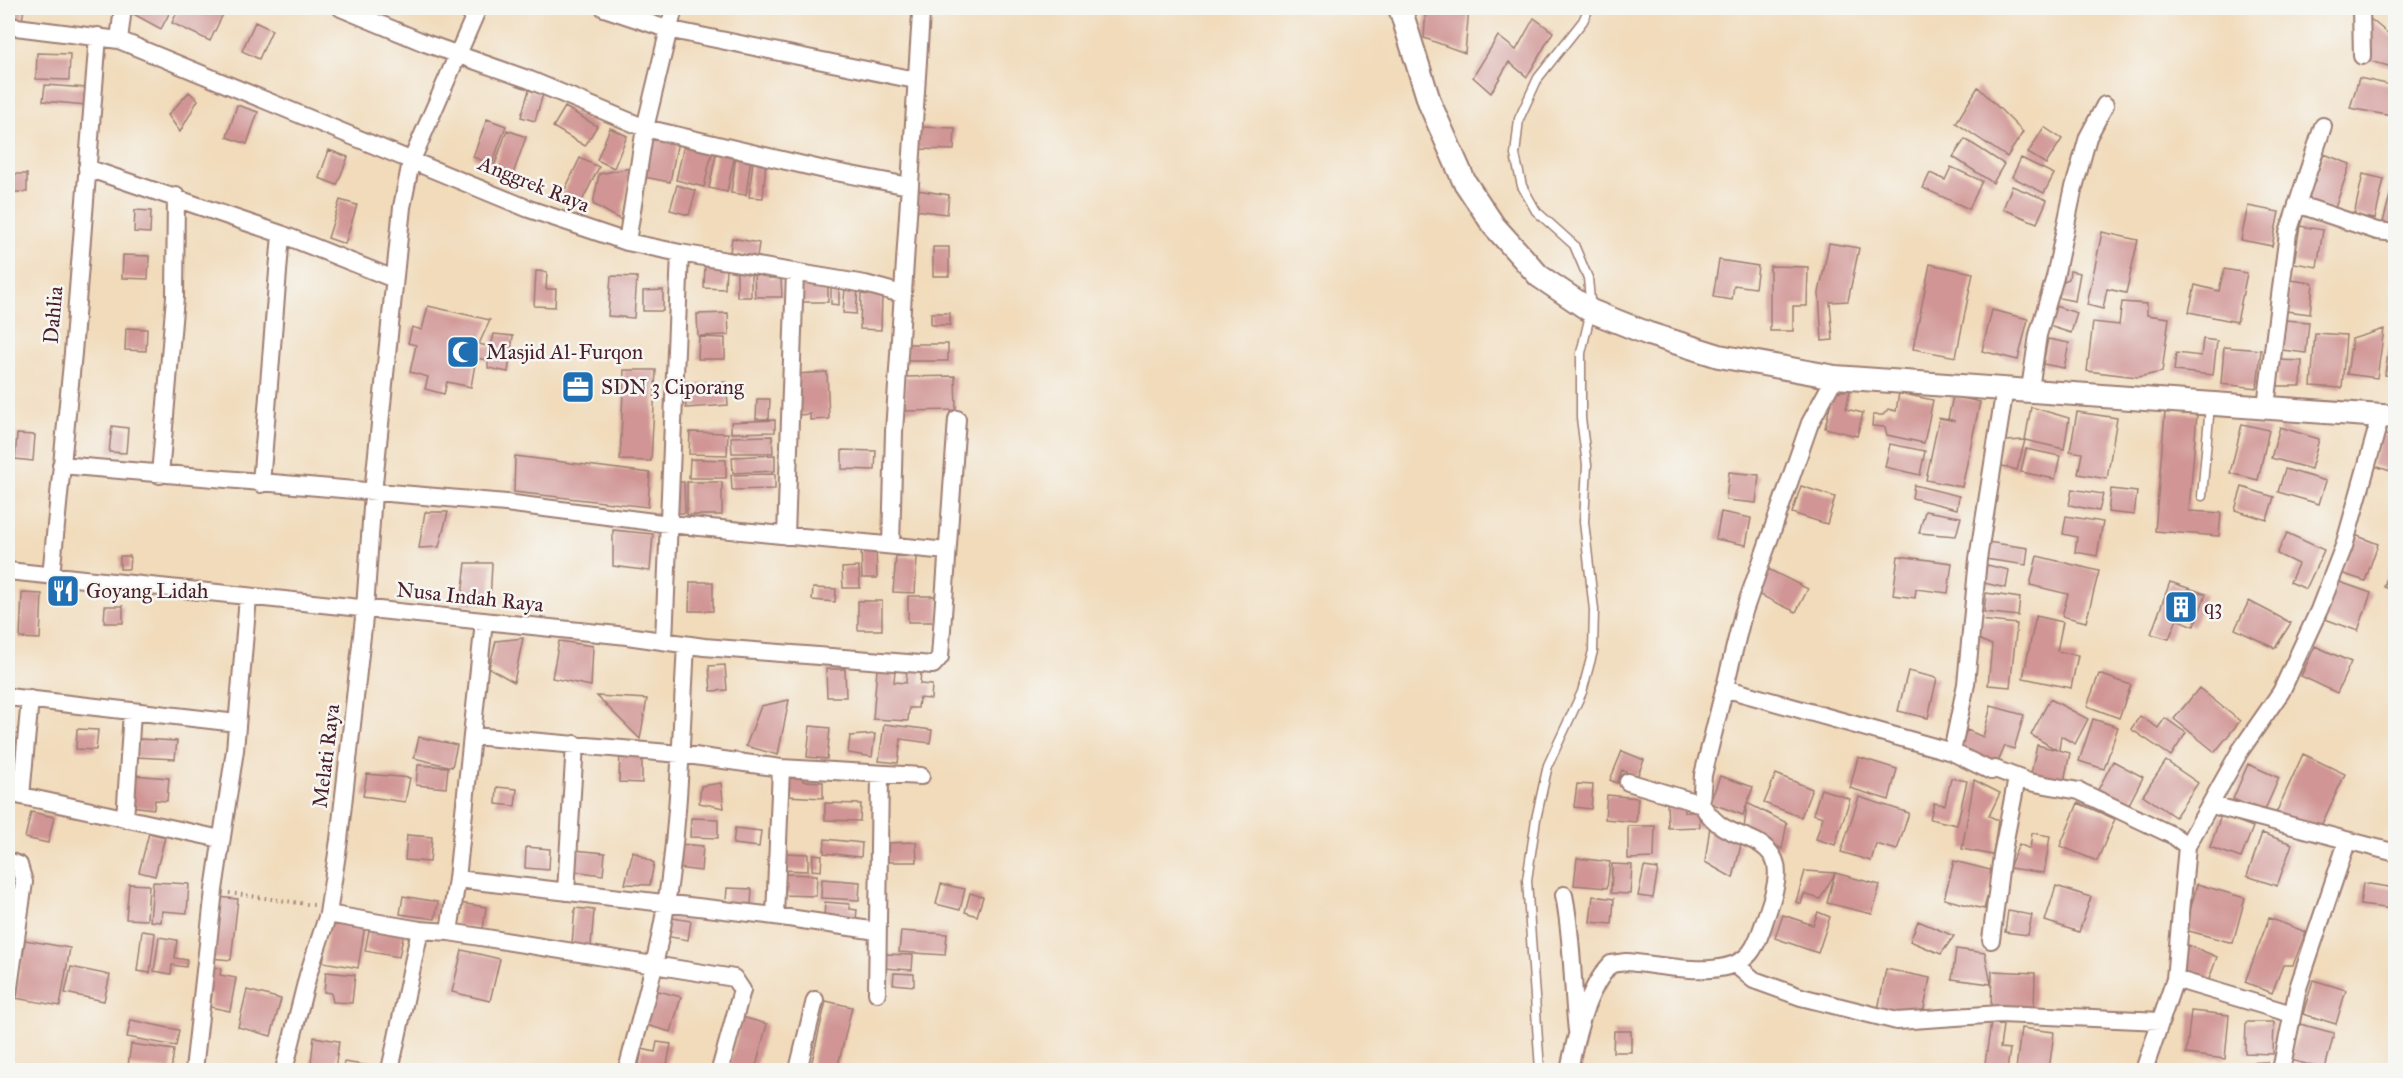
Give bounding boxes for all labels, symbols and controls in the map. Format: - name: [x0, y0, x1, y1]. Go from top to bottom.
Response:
- street label: Anggrek Raya: [474, 150, 594, 218]
- street label: Dahlia: [38, 285, 68, 345]
- mosque icon: Masjid Al-Furqon: [445, 334, 481, 370]
- place label: Masjid Al-Furqon: [486, 339, 643, 365]
- office icon: SDN 3 Ciporang: [560, 369, 596, 405]
- place label: SDN 3 Ciporang: [601, 374, 744, 400]
- restaurant icon: Goyang Lidah: [45, 573, 81, 609]
- street label: Nusa Indah Raya: [395, 576, 545, 618]
- place label: Goyang Lidah: [86, 578, 209, 604]
- building icon: q3: [2163, 589, 2199, 625]
- place label: q3: [2204, 594, 2222, 620]
- street label: Melati Raya: [307, 702, 345, 809]

